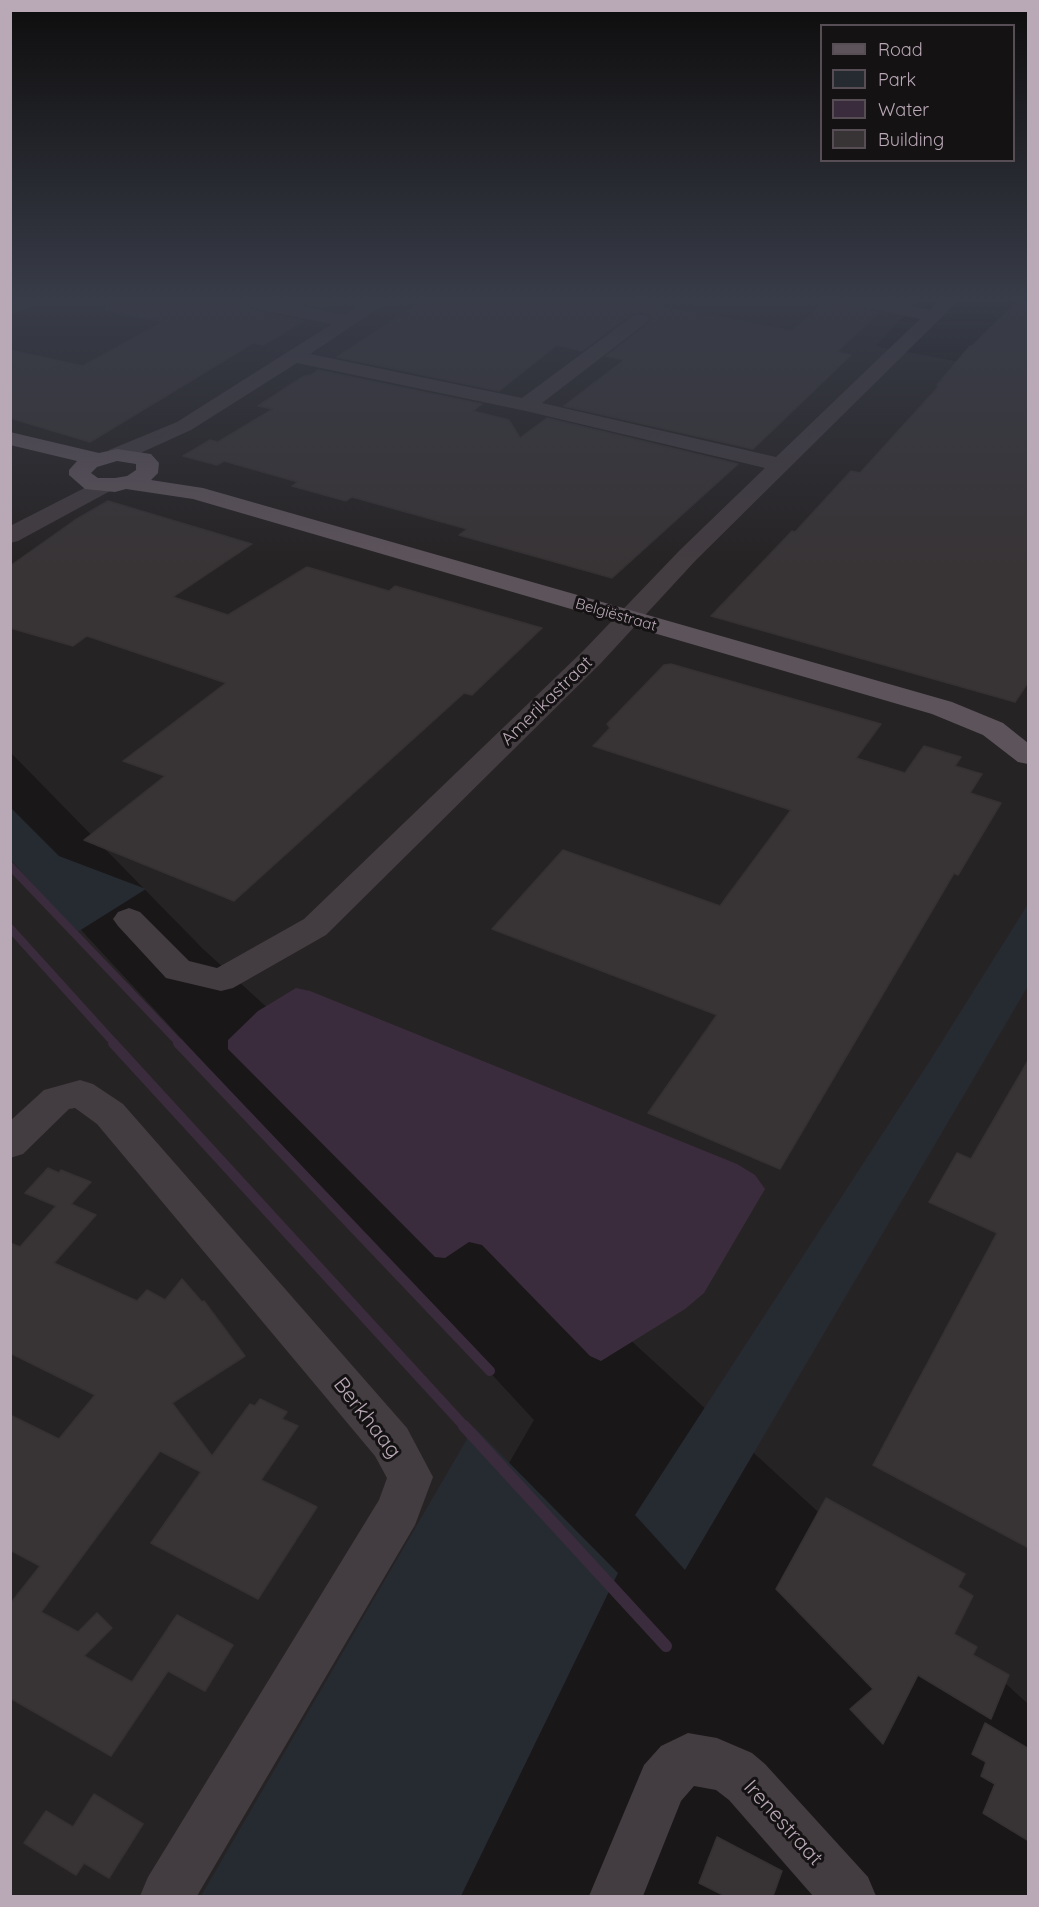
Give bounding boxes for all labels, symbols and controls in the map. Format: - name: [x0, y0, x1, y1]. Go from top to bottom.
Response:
- legend: [820, 24, 1015, 162]
- text: Road: [878, 38, 923, 61]
- text: Park: [878, 68, 916, 91]
- text: Water: [878, 98, 929, 121]
- text: Building: [878, 128, 944, 151]
- street label: Belgiëstraat: [573, 595, 659, 635]
- street label: Amerikastraat: [497, 652, 597, 750]
- street label: Berkhaag: [328, 1373, 406, 1463]
- street label: Irenestraat: [738, 1775, 828, 1871]

